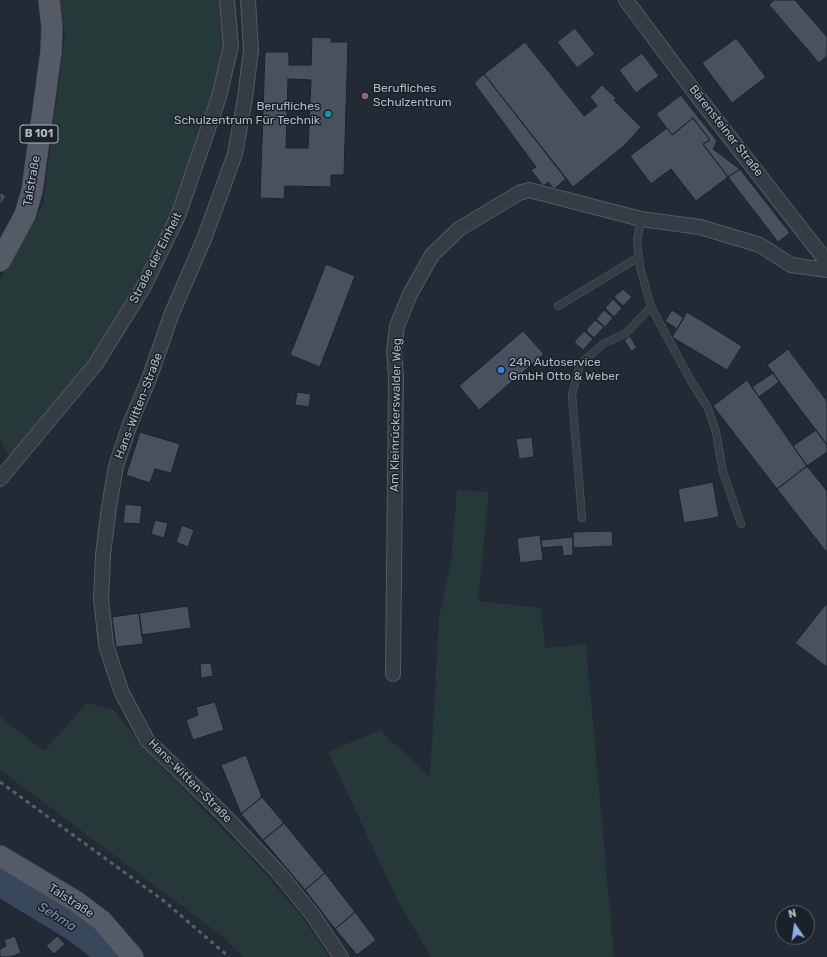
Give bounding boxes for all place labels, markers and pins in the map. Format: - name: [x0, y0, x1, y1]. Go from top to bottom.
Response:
- place label: Berufliches Schulzentrum: [373, 82, 452, 110]
- marker: Berufliches Schulzentrum: [360, 91, 370, 101]
- place label: Berufliches Schulzentrum Für Technik: [174, 100, 320, 128]
- marker: Berufliches Schulzentrum Für Technik: [323, 109, 333, 119]
- place label: 24h Autoservice GmbH Otto & Weber: [509, 356, 620, 384]
- marker: 24h Autoservice GmbH Otto & Weber: [496, 365, 506, 375]

